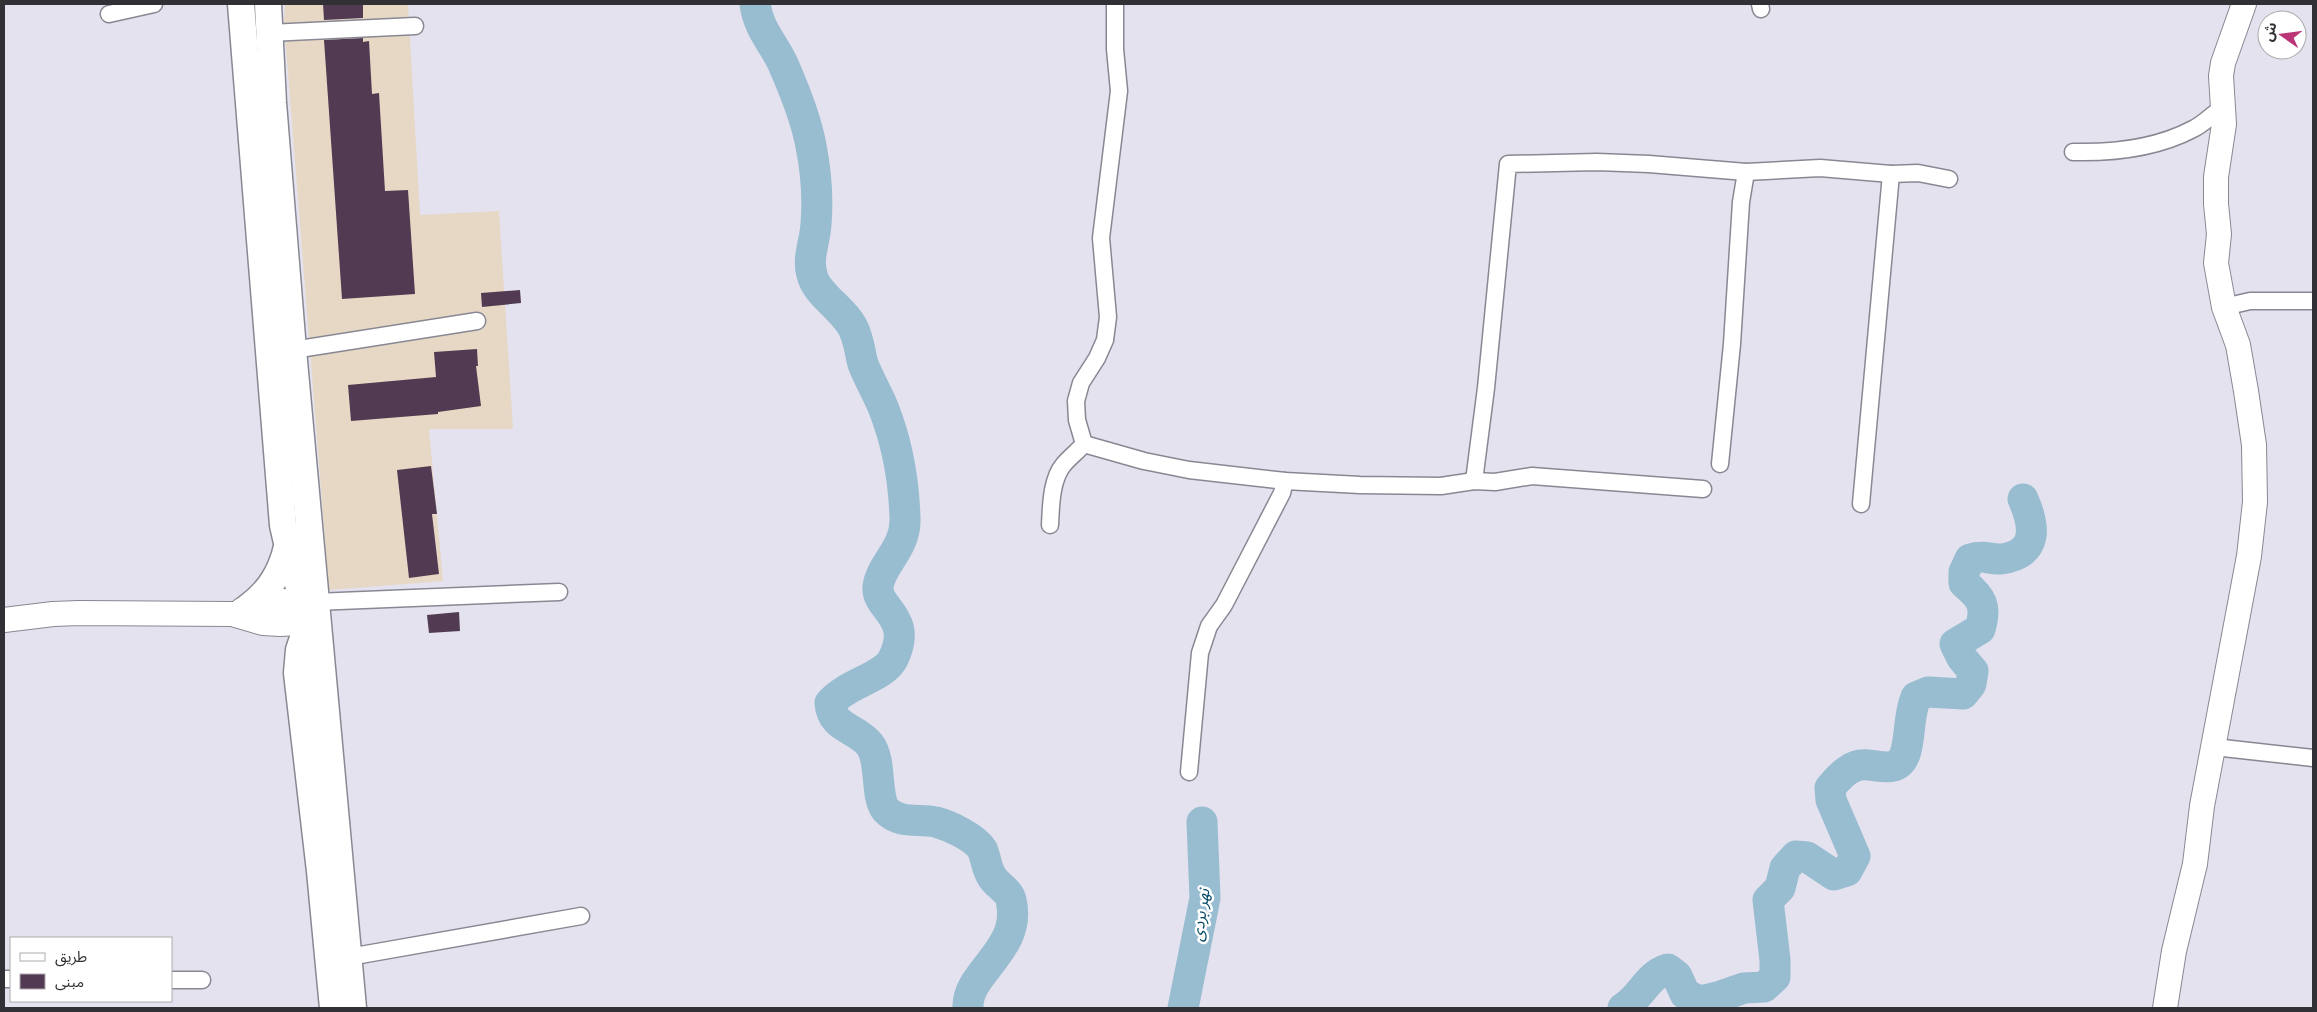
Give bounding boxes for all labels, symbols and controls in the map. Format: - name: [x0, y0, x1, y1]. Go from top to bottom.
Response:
- north arrow: [2257, 10, 2307, 60]
- text: ش: [2259, 21, 2279, 43]
- water label: نهر بردى: [1187, 886, 1214, 942]
- legend: [10, 937, 172, 1002]
- text: طريق: [55, 948, 87, 967]
- text: مبنى: [55, 973, 84, 991]

